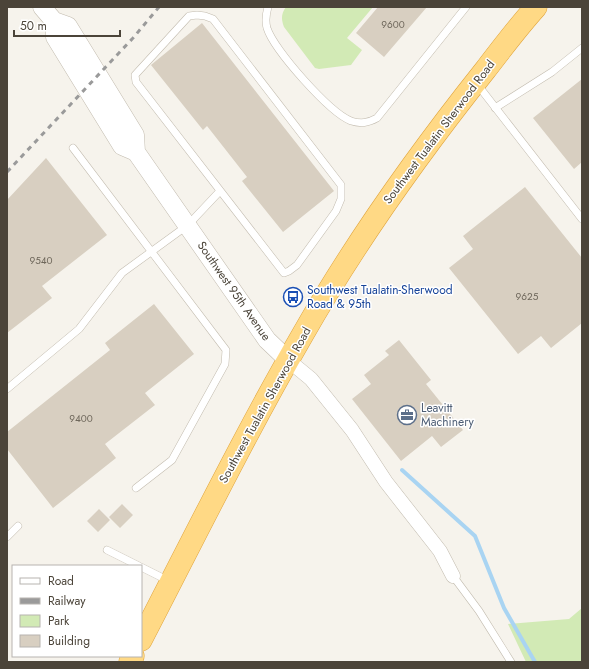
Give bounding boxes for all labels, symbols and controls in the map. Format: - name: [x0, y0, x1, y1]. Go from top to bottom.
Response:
- scale bar: [14, 12, 120, 38]
- text: 50 m: [20, 17, 47, 35]
- house number: 9600: [381, 17, 405, 32]
- street label: Southwest Tualatin Sherwood Road: [379, 56, 499, 208]
- street label: Southwest 95th Avenue: [193, 238, 275, 344]
- house number: 9540: [29, 253, 53, 268]
- place label: Southwest Tualatin-Sherwood Road & 95th: [307, 281, 453, 313]
- bus stop icon: Southwest Tualatin-Sherwood Road & 95th: [282, 286, 304, 308]
- house number: 9625: [516, 289, 539, 304]
- street label: Southwest Tualatin Sherwood Road: [214, 324, 316, 486]
- place label: Leavitt Machinery: [421, 399, 475, 431]
- office icon: Leavitt Machinery: [396, 404, 418, 426]
- house number: 9400: [69, 411, 93, 426]
- legend: [12, 565, 142, 657]
- text: Road: [48, 572, 74, 590]
- text: Railway: [48, 592, 86, 610]
- text: Park: [48, 612, 70, 630]
- text: Building: [48, 632, 90, 650]

